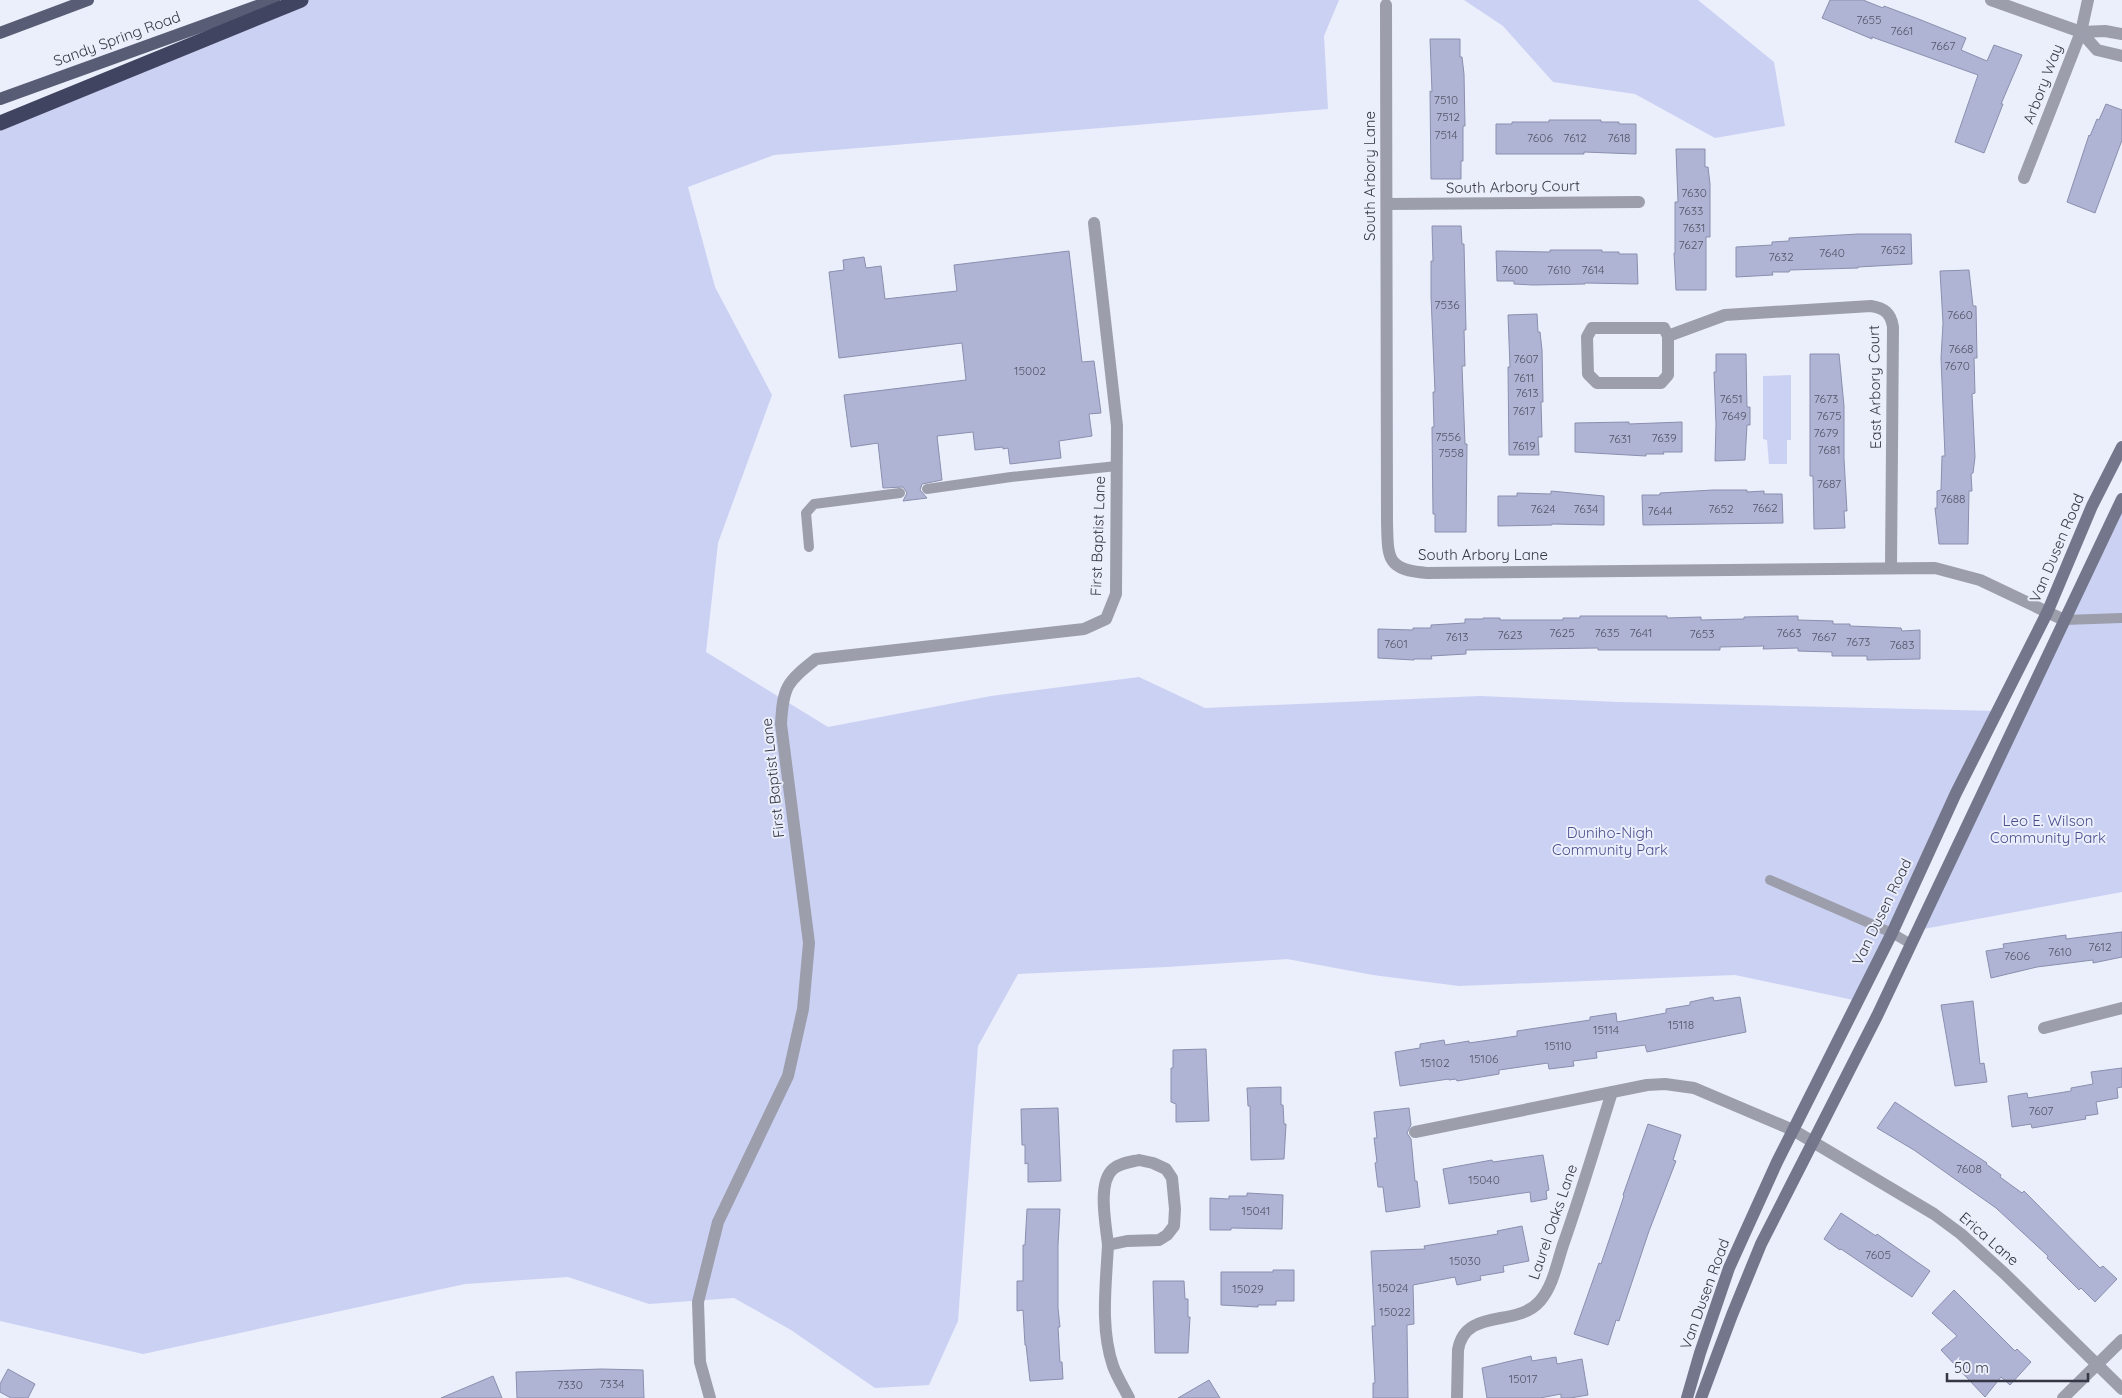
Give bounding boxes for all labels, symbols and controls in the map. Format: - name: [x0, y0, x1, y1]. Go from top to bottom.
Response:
- street label: Sandy Spring Road: [51, 7, 183, 70]
- house number: 7655: [1856, 12, 1882, 27]
- house number: 7661: [1890, 23, 1914, 38]
- house number: 7667: [1931, 38, 1955, 53]
- street label: Arbory Way: [2019, 41, 2066, 126]
- house number: 7510: [1434, 92, 1458, 107]
- house number: 7512: [1436, 109, 1460, 124]
- street label: South Arbory Lane: [1360, 111, 1379, 241]
- house number: 7514: [1434, 127, 1458, 142]
- house number: 7606: [1527, 130, 1553, 145]
- house number: 7612: [1563, 130, 1587, 145]
- house number: 7618: [1607, 130, 1631, 145]
- street label: South Arbory Court: [1446, 176, 1580, 197]
- house number: 7630: [1681, 185, 1707, 200]
- house number: 7633: [1679, 203, 1703, 218]
- house number: 7631: [1683, 220, 1705, 235]
- house number: 7627: [1679, 237, 1703, 252]
- house number: 7652: [1880, 242, 1906, 257]
- house number: 7640: [1819, 245, 1845, 260]
- house number: 7632: [1768, 249, 1794, 264]
- house number: 7600: [1502, 262, 1528, 277]
- house number: 7610: [1547, 262, 1571, 277]
- house number: 7614: [1582, 262, 1604, 277]
- house number: 7536: [1434, 297, 1460, 312]
- house number: 7660: [1947, 307, 1973, 322]
- street label: East Arbory Court: [1864, 325, 1885, 449]
- house number: 7668: [1948, 341, 1974, 356]
- house number: 7607: [1514, 351, 1538, 366]
- house number: 7670: [1944, 358, 1970, 373]
- house number: 15002: [1014, 363, 1046, 378]
- house number: 7611: [1513, 370, 1535, 385]
- house number: 7613: [1516, 385, 1538, 400]
- house number: 7651: [1719, 391, 1743, 406]
- house number: 7673: [1814, 391, 1838, 406]
- house number: 7617: [1513, 403, 1535, 418]
- house number: 7649: [1721, 408, 1747, 423]
- house number: 7675: [1817, 408, 1841, 423]
- house number: 7679: [1813, 425, 1839, 440]
- house number: 7556: [1435, 429, 1461, 444]
- house number: 7639: [1651, 430, 1677, 445]
- house number: 7631: [1609, 431, 1631, 446]
- house number: 7619: [1512, 438, 1536, 453]
- house number: 7681: [1817, 442, 1841, 457]
- house number: 7558: [1438, 445, 1464, 460]
- street label: First Baptist Lane: [1086, 476, 1109, 596]
- house number: 7687: [1817, 476, 1841, 491]
- street label: Van Dusen Road: [2025, 490, 2088, 605]
- house number: 7688: [1940, 491, 1966, 506]
- house number: 7662: [1752, 500, 1778, 515]
- house number: 7624: [1530, 501, 1556, 516]
- house number: 7634: [1574, 501, 1598, 516]
- house number: 7652: [1708, 501, 1734, 516]
- house number: 7644: [1647, 503, 1673, 518]
- street label: South Arbory Lane: [1418, 545, 1548, 564]
- house number: 7625: [1549, 625, 1575, 640]
- house number: 7635: [1594, 625, 1620, 640]
- house number: 7641: [1629, 625, 1653, 640]
- house number: 7663: [1777, 625, 1802, 640]
- house number: 7653: [1689, 626, 1715, 641]
- house number: 7623: [1497, 627, 1523, 642]
- house number: 7613: [1446, 629, 1468, 644]
- house number: 7667: [1812, 629, 1836, 644]
- house number: 7673: [1846, 634, 1870, 649]
- house number: 7601: [1384, 636, 1408, 651]
- house number: 7683: [1889, 637, 1915, 652]
- street label: First Baptist Lane: [757, 717, 788, 839]
- park label: Leo E. Wilson Community Park: [1990, 811, 2106, 847]
- park label: Duniho-Nigh Community Park: [1552, 823, 1668, 859]
- street label: Van Dusen Road: [1847, 855, 1916, 968]
- house number: 7612: [2088, 939, 2112, 954]
- house number: 7610: [2048, 944, 2072, 959]
- house number: 7606: [2004, 948, 2030, 963]
- house number: 15118: [1668, 1017, 1694, 1032]
- house number: 15114: [1593, 1022, 1619, 1037]
- house number: 15110: [1544, 1038, 1572, 1053]
- house number: 15106: [1469, 1051, 1499, 1066]
- house number: 15102: [1420, 1055, 1450, 1070]
- house number: 7607: [2029, 1103, 2053, 1118]
- house number: 7608: [1956, 1161, 1982, 1176]
- street label: Laurel Oaks Lane: [1524, 1162, 1581, 1282]
- house number: 15040: [1468, 1172, 1500, 1187]
- house number: 15041: [1242, 1203, 1270, 1218]
- street label: Erica Lane: [1956, 1208, 2023, 1270]
- street label: Van Dusen Road: [1676, 1236, 1733, 1352]
- house number: 7605: [1865, 1247, 1891, 1262]
- house number: 15030: [1449, 1253, 1481, 1268]
- house number: 15024: [1378, 1280, 1408, 1295]
- house number: 15029: [1232, 1281, 1264, 1296]
- house number: 15022: [1379, 1304, 1411, 1319]
- scale bar: [1947, 1350, 2088, 1382]
- text: 50 m: [1954, 1358, 1989, 1377]
- house number: 15017: [1509, 1371, 1537, 1386]
- house number: 7334: [599, 1376, 625, 1391]
- house number: 7330: [557, 1377, 583, 1392]

